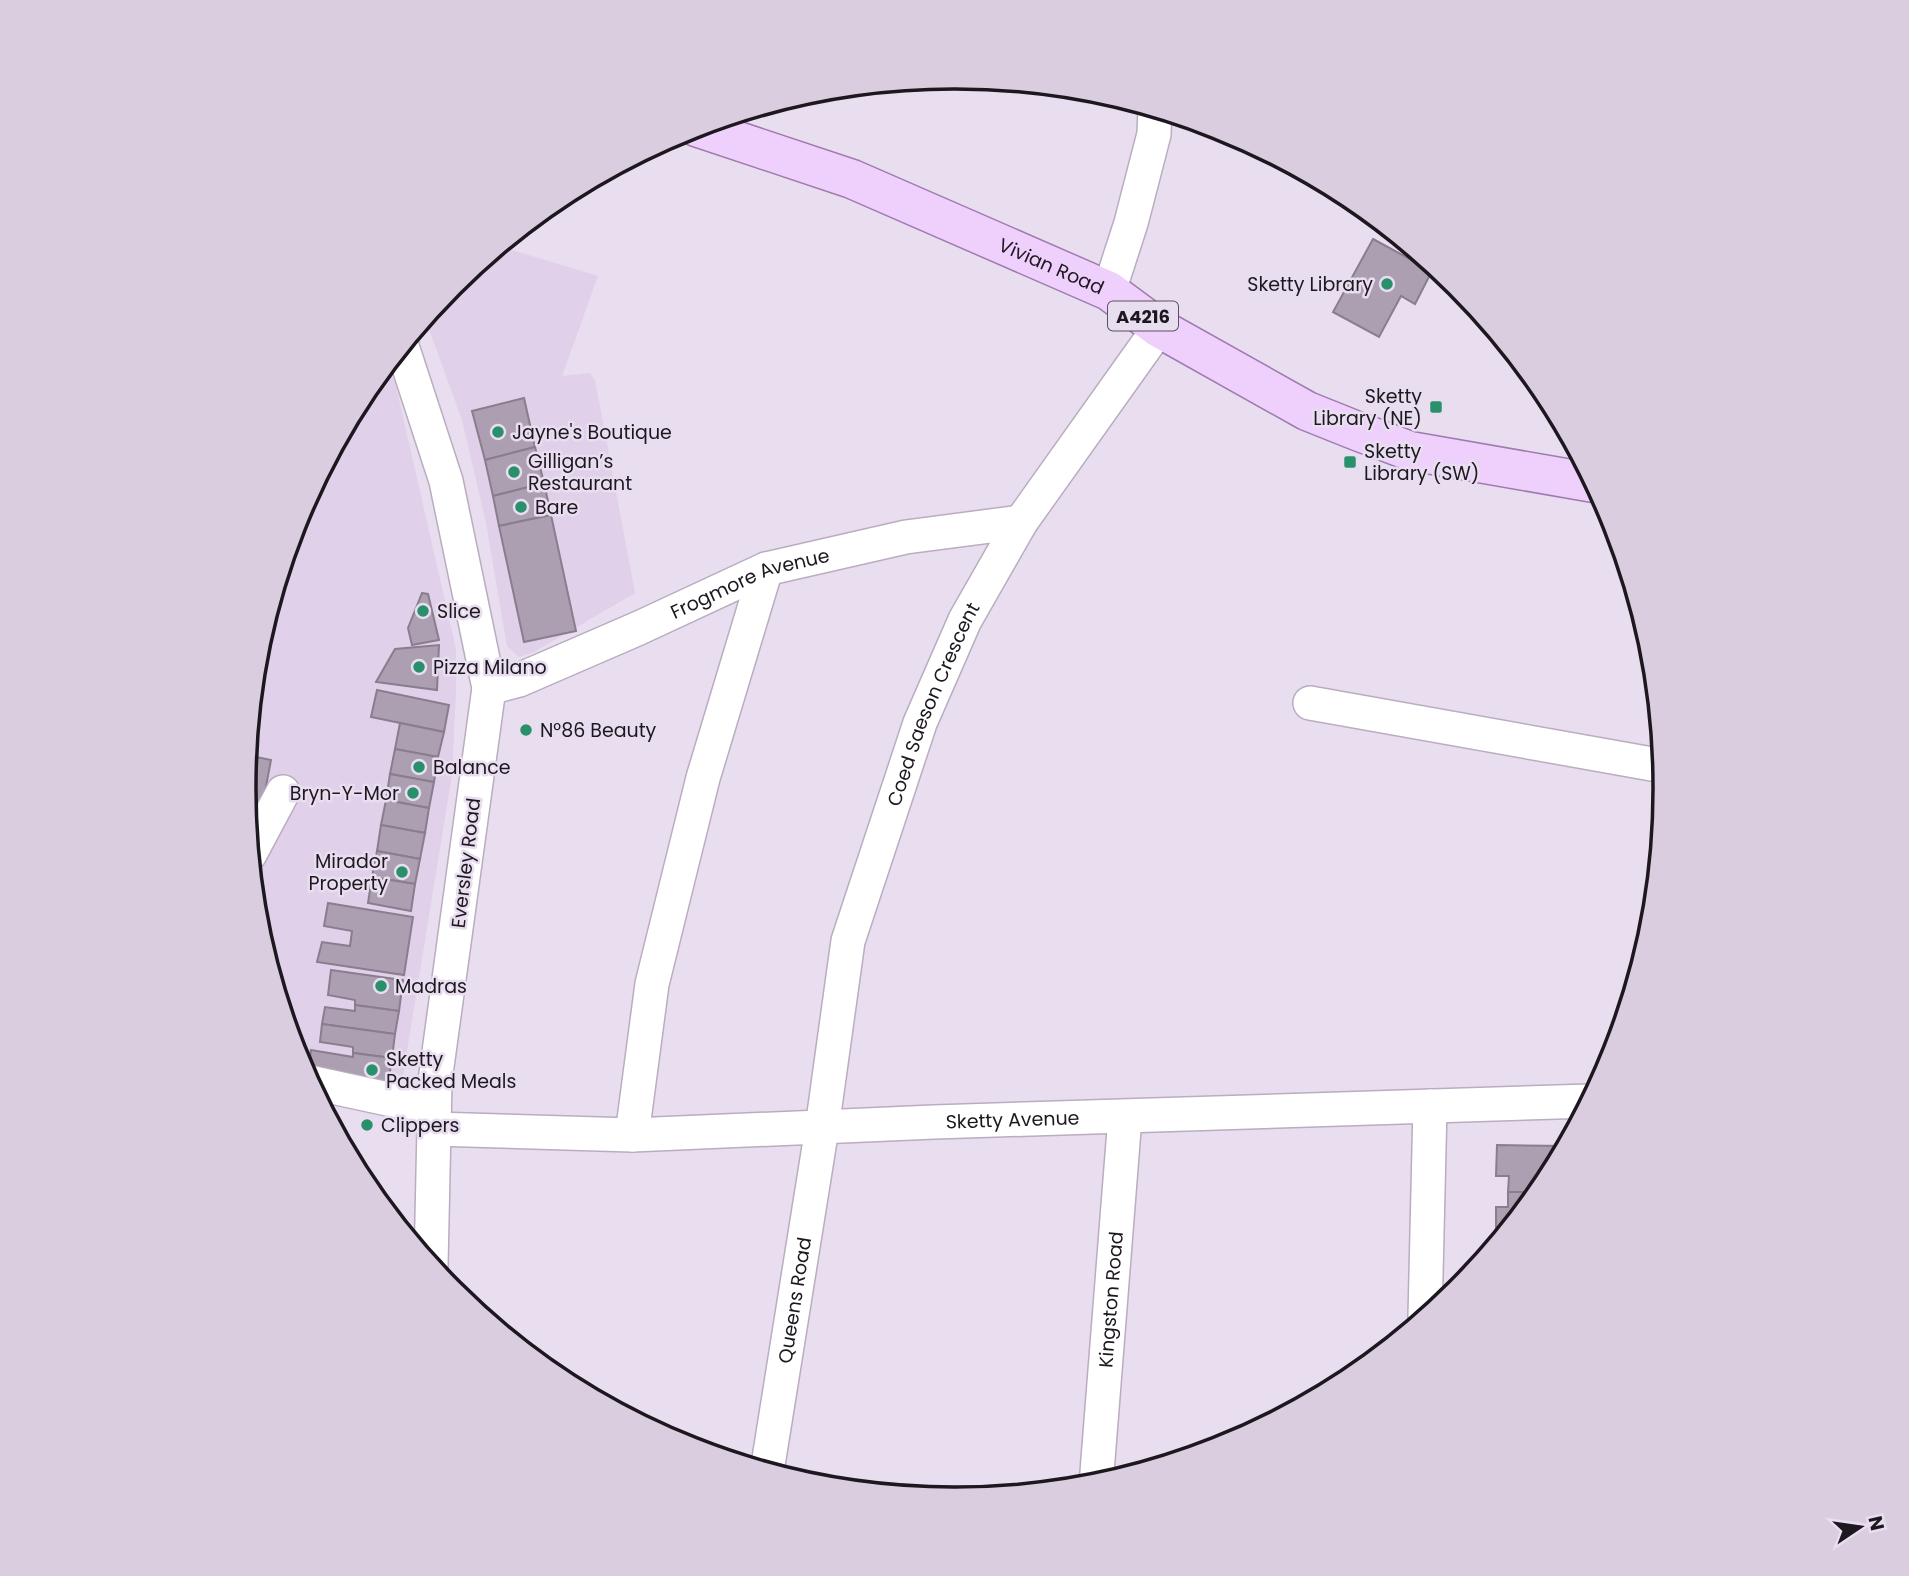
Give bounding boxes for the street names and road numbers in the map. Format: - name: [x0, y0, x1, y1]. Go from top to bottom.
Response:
- street label: Vivian Road: [995, 231, 1108, 301]
- road number: A4216: [1108, 302, 1178, 330]
- street label: Frogmore Avenue: [666, 541, 832, 625]
- street label: Coed Saeson Crescent: [880, 597, 986, 809]
- street label: Eversley Road: [445, 796, 487, 930]
- street label: Sketty Avenue: [945, 1104, 1080, 1135]
- street label: Kingston Road: [1092, 1230, 1129, 1369]
- street label: Queens Road: [771, 1235, 818, 1365]

